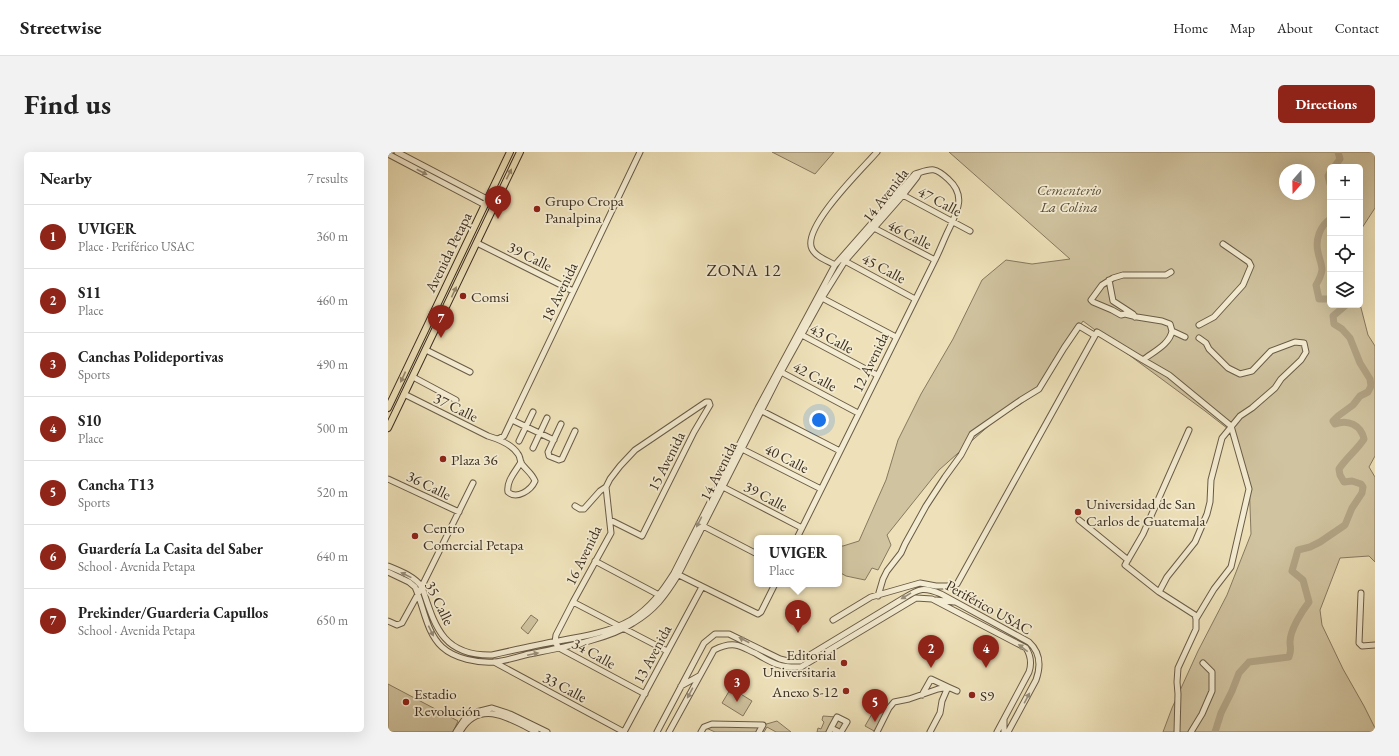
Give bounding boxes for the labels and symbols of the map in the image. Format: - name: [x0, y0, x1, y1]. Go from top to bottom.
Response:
- street label: 14 Avenida: [858, 164, 912, 226]
- north arrow: [1279, 164, 1315, 200]
- one-way arrow: [506, 168, 512, 180]
- one-way arrow: [417, 169, 428, 175]
- park label: Cementerio La Colina: [1037, 180, 1102, 216]
- street label: 47 Calle: [915, 182, 965, 221]
- pin: 6: [485, 186, 511, 219]
- place label: Grupo Cropa Panalpina: [545, 191, 624, 227]
- marker: Grupo Cropa Panalpina: [532, 204, 542, 214]
- street label: Avenida Petapa: [420, 209, 476, 296]
- street label: 46 Calle: [885, 215, 935, 253]
- street label: 39 Calle: [505, 237, 555, 275]
- street label: 45 Calle: [859, 249, 909, 288]
- street label: 18 Avenida: [536, 259, 582, 325]
- district label: ZONA 12: [706, 259, 782, 281]
- one-way arrow: [451, 286, 457, 297]
- place label: Comsi: [471, 287, 510, 306]
- marker: Comsi: [458, 291, 468, 301]
- pin: 7: [428, 305, 454, 338]
- street label: 43 Calle: [807, 319, 857, 358]
- street label: 12 Avenida: [847, 329, 893, 395]
- street label: 42 Calle: [790, 357, 840, 396]
- one-way arrow: [400, 371, 406, 382]
- street label: 37 Calle: [431, 388, 481, 426]
- your location: [809, 410, 829, 430]
- street label: 15 Avenida: [643, 428, 689, 494]
- street label: 14 Avenida: [695, 438, 741, 504]
- street label: 40 Calle: [762, 439, 812, 477]
- place label: Plaza 36: [451, 450, 498, 469]
- marker: Plaza 36: [438, 454, 448, 464]
- street label: 36 Calle: [404, 466, 454, 504]
- street label: 39 Calle: [741, 477, 791, 516]
- place label: Universidad de San Carlos de Guatemala: [1086, 494, 1206, 530]
- marker: Universidad de San Carlos de Guatemala: [1073, 507, 1083, 517]
- one-way arrow: [696, 517, 702, 528]
- place label: Centro Comercial Petapa: [423, 518, 524, 554]
- street label: 16 Avenida: [560, 522, 606, 588]
- marker: Centro Comercial Petapa: [410, 531, 420, 541]
- one-way arrow: [400, 572, 412, 578]
- street label: Periférico USAC: [942, 575, 1036, 639]
- street label: 35 Calle: [421, 578, 459, 628]
- one-way arrow: [900, 593, 912, 600]
- pin: 1: [785, 600, 811, 633]
- street label: 13 Avenida: [629, 621, 675, 687]
- one-way arrow: [428, 625, 434, 637]
- street label: 34 Calle: [569, 633, 619, 673]
- pin: 2: [918, 635, 944, 668]
- pin: 4: [973, 635, 999, 668]
- one-way arrow: [738, 637, 749, 643]
- one-way arrow: [1018, 644, 1028, 653]
- place label: Editorial Universitaria: [762, 645, 836, 681]
- one-way arrow: [526, 650, 539, 656]
- marker: Editorial Universitaria: [839, 658, 849, 668]
- street label: 33 Calle: [540, 668, 590, 707]
- pin: 3: [724, 669, 750, 702]
- place label: Anexo S-12: [771, 682, 839, 701]
- place label: Estadio Revolución: [414, 684, 481, 720]
- marker: Anexo S-12: [841, 686, 851, 696]
- place label: S9: [980, 686, 994, 705]
- one-way arrow: [687, 687, 694, 698]
- pin: 5: [862, 689, 888, 722]
- marker: S9: [967, 690, 977, 700]
- one-way arrow: [1023, 692, 1030, 704]
- marker: Estadio Revolución: [401, 697, 411, 707]

